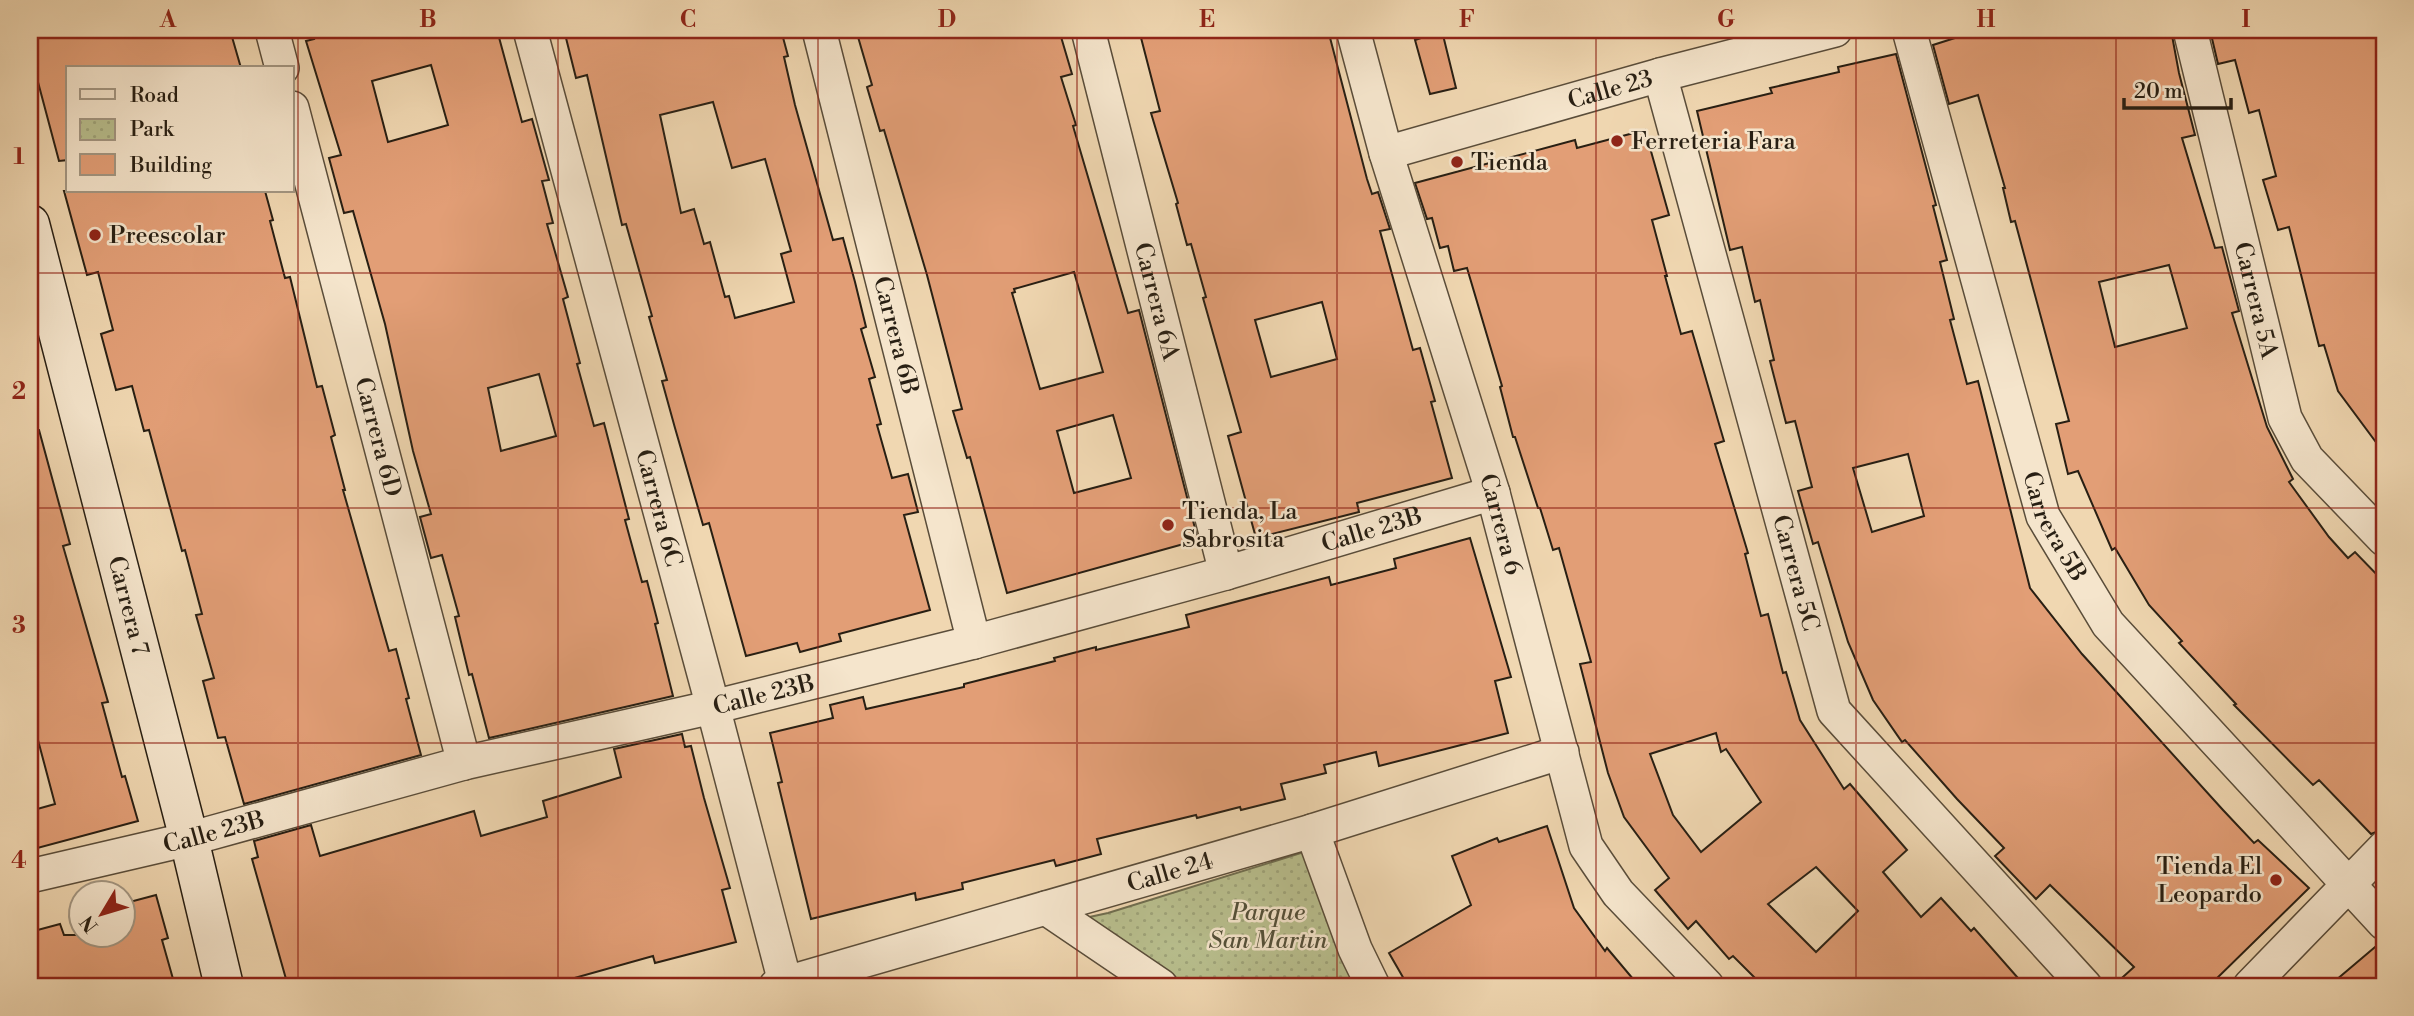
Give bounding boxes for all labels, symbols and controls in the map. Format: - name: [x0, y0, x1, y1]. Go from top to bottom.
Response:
- text: A: [159, 6, 177, 34]
- text: B: [419, 6, 437, 34]
- text: C: [680, 6, 696, 34]
- text: D: [938, 6, 956, 34]
- text: E: [1199, 6, 1215, 34]
- text: F: [1459, 6, 1475, 34]
- text: G: [1717, 6, 1735, 34]
- text: H: [1977, 6, 1996, 34]
- text: I: [2242, 6, 2251, 34]
- street label: Calle 23: [1564, 64, 1656, 116]
- legend: [66, 66, 294, 192]
- scale bar: [2124, 66, 2230, 110]
- text: 20 m: [2134, 79, 2183, 105]
- text: Road: [130, 83, 179, 109]
- text: Park: [130, 117, 175, 143]
- place label: Ferreteria Fara: [1631, 127, 1796, 157]
- marker: Ferreteria Fara: [1609, 133, 1625, 149]
- text: 1: [13, 143, 25, 171]
- place label: Tienda: [1471, 148, 1549, 178]
- text: Building: [129, 153, 212, 179]
- marker: Tienda: [1449, 154, 1465, 170]
- place label: Preescolar: [109, 221, 226, 251]
- marker: Preescolar: [87, 227, 103, 243]
- street label: Carrera 5A: [2226, 239, 2284, 362]
- street label: Carrera 6A: [1127, 240, 1185, 364]
- street label: Carrera 6B: [866, 273, 925, 398]
- street label: Carrera 6D: [347, 374, 407, 500]
- text: 2: [12, 378, 26, 406]
- street label: Carrera 6C: [628, 446, 688, 570]
- street label: Carrera 5B: [2015, 468, 2093, 587]
- street label: Carrera 6: [1472, 470, 1528, 578]
- place label: Tienda, La Sabrosita: [1182, 497, 1298, 555]
- street label: Calle 23B: [1318, 501, 1426, 560]
- street label: Carrera 5C: [1765, 512, 1825, 634]
- marker: Tienda, La Sabrosita: [1160, 517, 1176, 533]
- street label: Carrera 7: [100, 553, 155, 659]
- text: 3: [12, 612, 26, 640]
- street label: Calle 23B: [710, 668, 818, 722]
- street label: Calle 23B: [160, 805, 268, 861]
- street label: Calle 24: [1124, 846, 1217, 900]
- text: 4: [11, 847, 27, 875]
- place label: Tienda El Leopardo: [2157, 852, 2262, 910]
- marker: Tienda El Leopardo: [2268, 872, 2284, 888]
- north arrow: [66, 880, 136, 950]
- park label: Parque San Martin: [1209, 898, 1328, 956]
- text: N: [75, 911, 103, 937]

